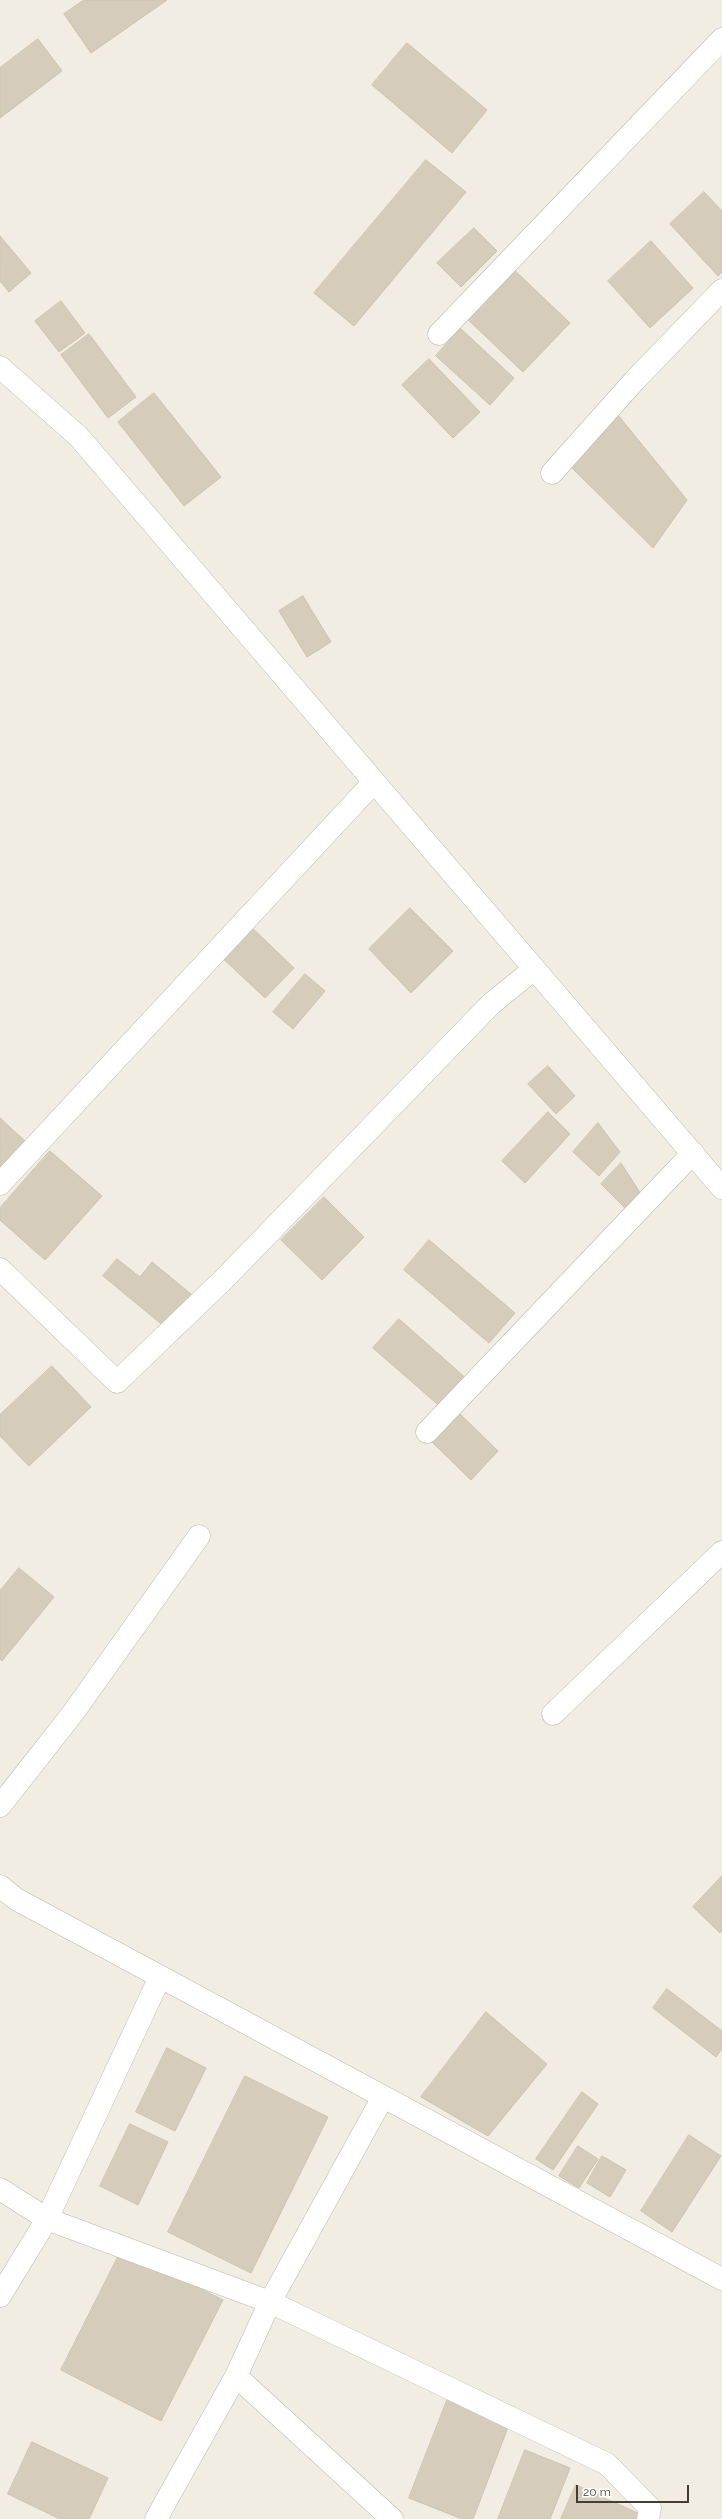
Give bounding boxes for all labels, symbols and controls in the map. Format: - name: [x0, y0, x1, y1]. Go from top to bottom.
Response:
- scale bar: [578, 2477, 691, 2503]
- text: 20 m: [583, 2485, 611, 2499]

